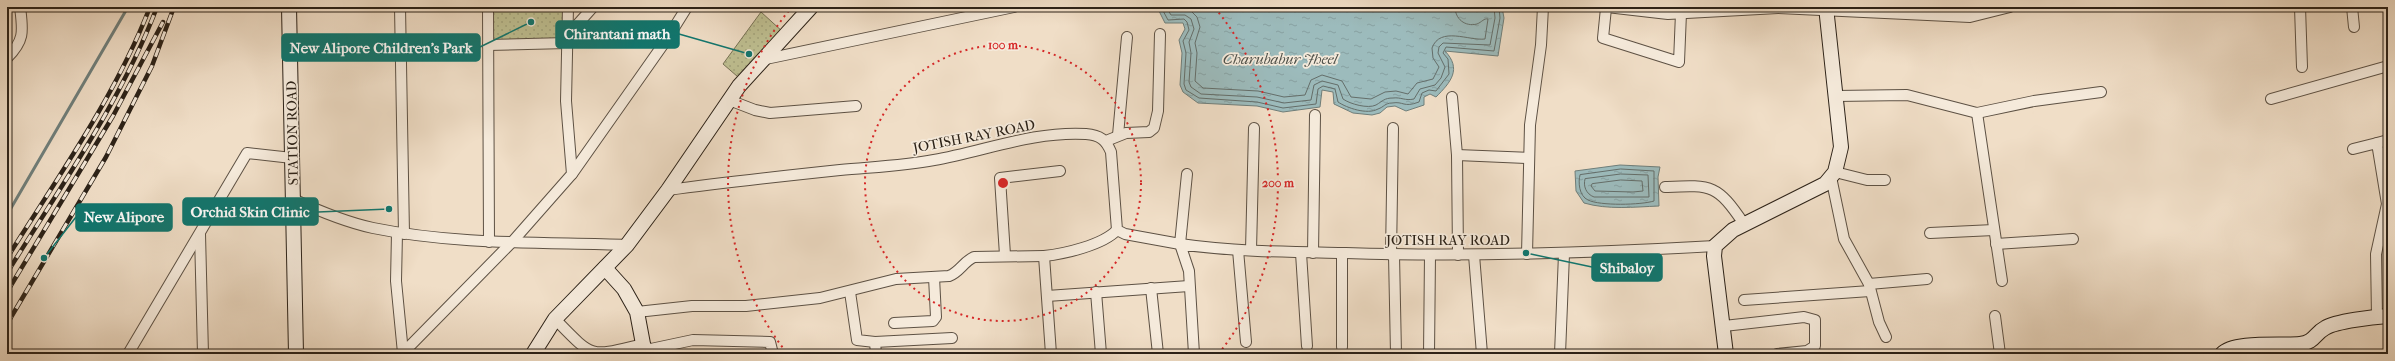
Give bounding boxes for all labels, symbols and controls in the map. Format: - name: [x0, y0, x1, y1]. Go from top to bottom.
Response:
- callout: Chirantani math: [556, 21, 679, 48]
- text: Chirantani math: [564, 25, 671, 43]
- callout: New Alipore Children's Park: [282, 34, 480, 61]
- text: 100 m: [988, 38, 1019, 52]
- text: New Alipore Children's Park: [290, 39, 474, 57]
- water label: Charubabur Jheel: [1223, 50, 1340, 68]
- street label: STATION ROAD: [283, 80, 302, 185]
- street label: JOTISH RAY ROAD: [911, 116, 1037, 157]
- centre of rings: [996, 176, 1010, 190]
- text: 200 m: [1262, 176, 1295, 190]
- callout: Orchid Skin Clinic: [183, 198, 318, 225]
- text: Orchid Skin Clinic: [190, 203, 310, 221]
- callout: New Alipore: [76, 204, 172, 231]
- text: New Alipore: [84, 208, 165, 226]
- street label: JOTISH RAY ROAD: [1385, 232, 1510, 249]
- callout: Shibaloy: [1592, 254, 1662, 281]
- text: Shibaloy: [1600, 259, 1655, 277]

